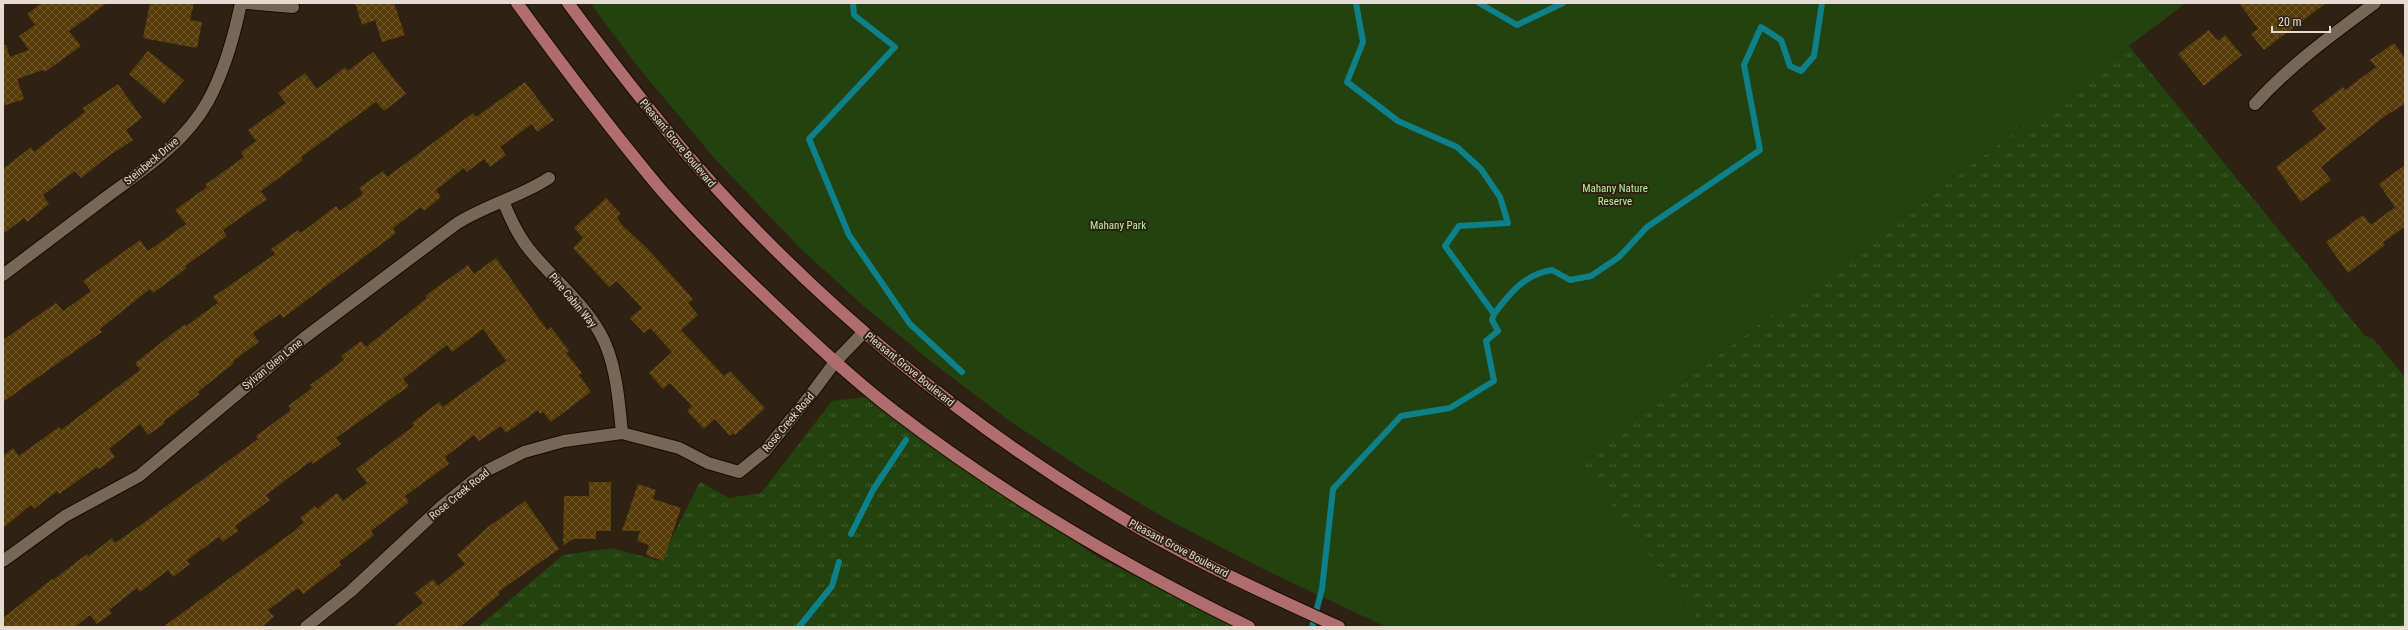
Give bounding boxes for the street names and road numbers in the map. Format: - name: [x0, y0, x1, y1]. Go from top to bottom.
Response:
- street label: Pleasant Grove Boulevard: [637, 97, 718, 190]
- street label: Steinbeck Drive: [121, 135, 181, 188]
- street label: Pine Cabin Way: [546, 271, 599, 330]
- street label: Pleasant Grove Boulevard: [862, 329, 957, 409]
- street label: Sylvan Glen Lane: [240, 336, 305, 393]
- street label: Rose Creek Road: [760, 390, 817, 455]
- street label: Rose Creek Road: [427, 466, 492, 523]
- street label: Pleasant Grove Boulevard: [1127, 517, 1231, 580]

